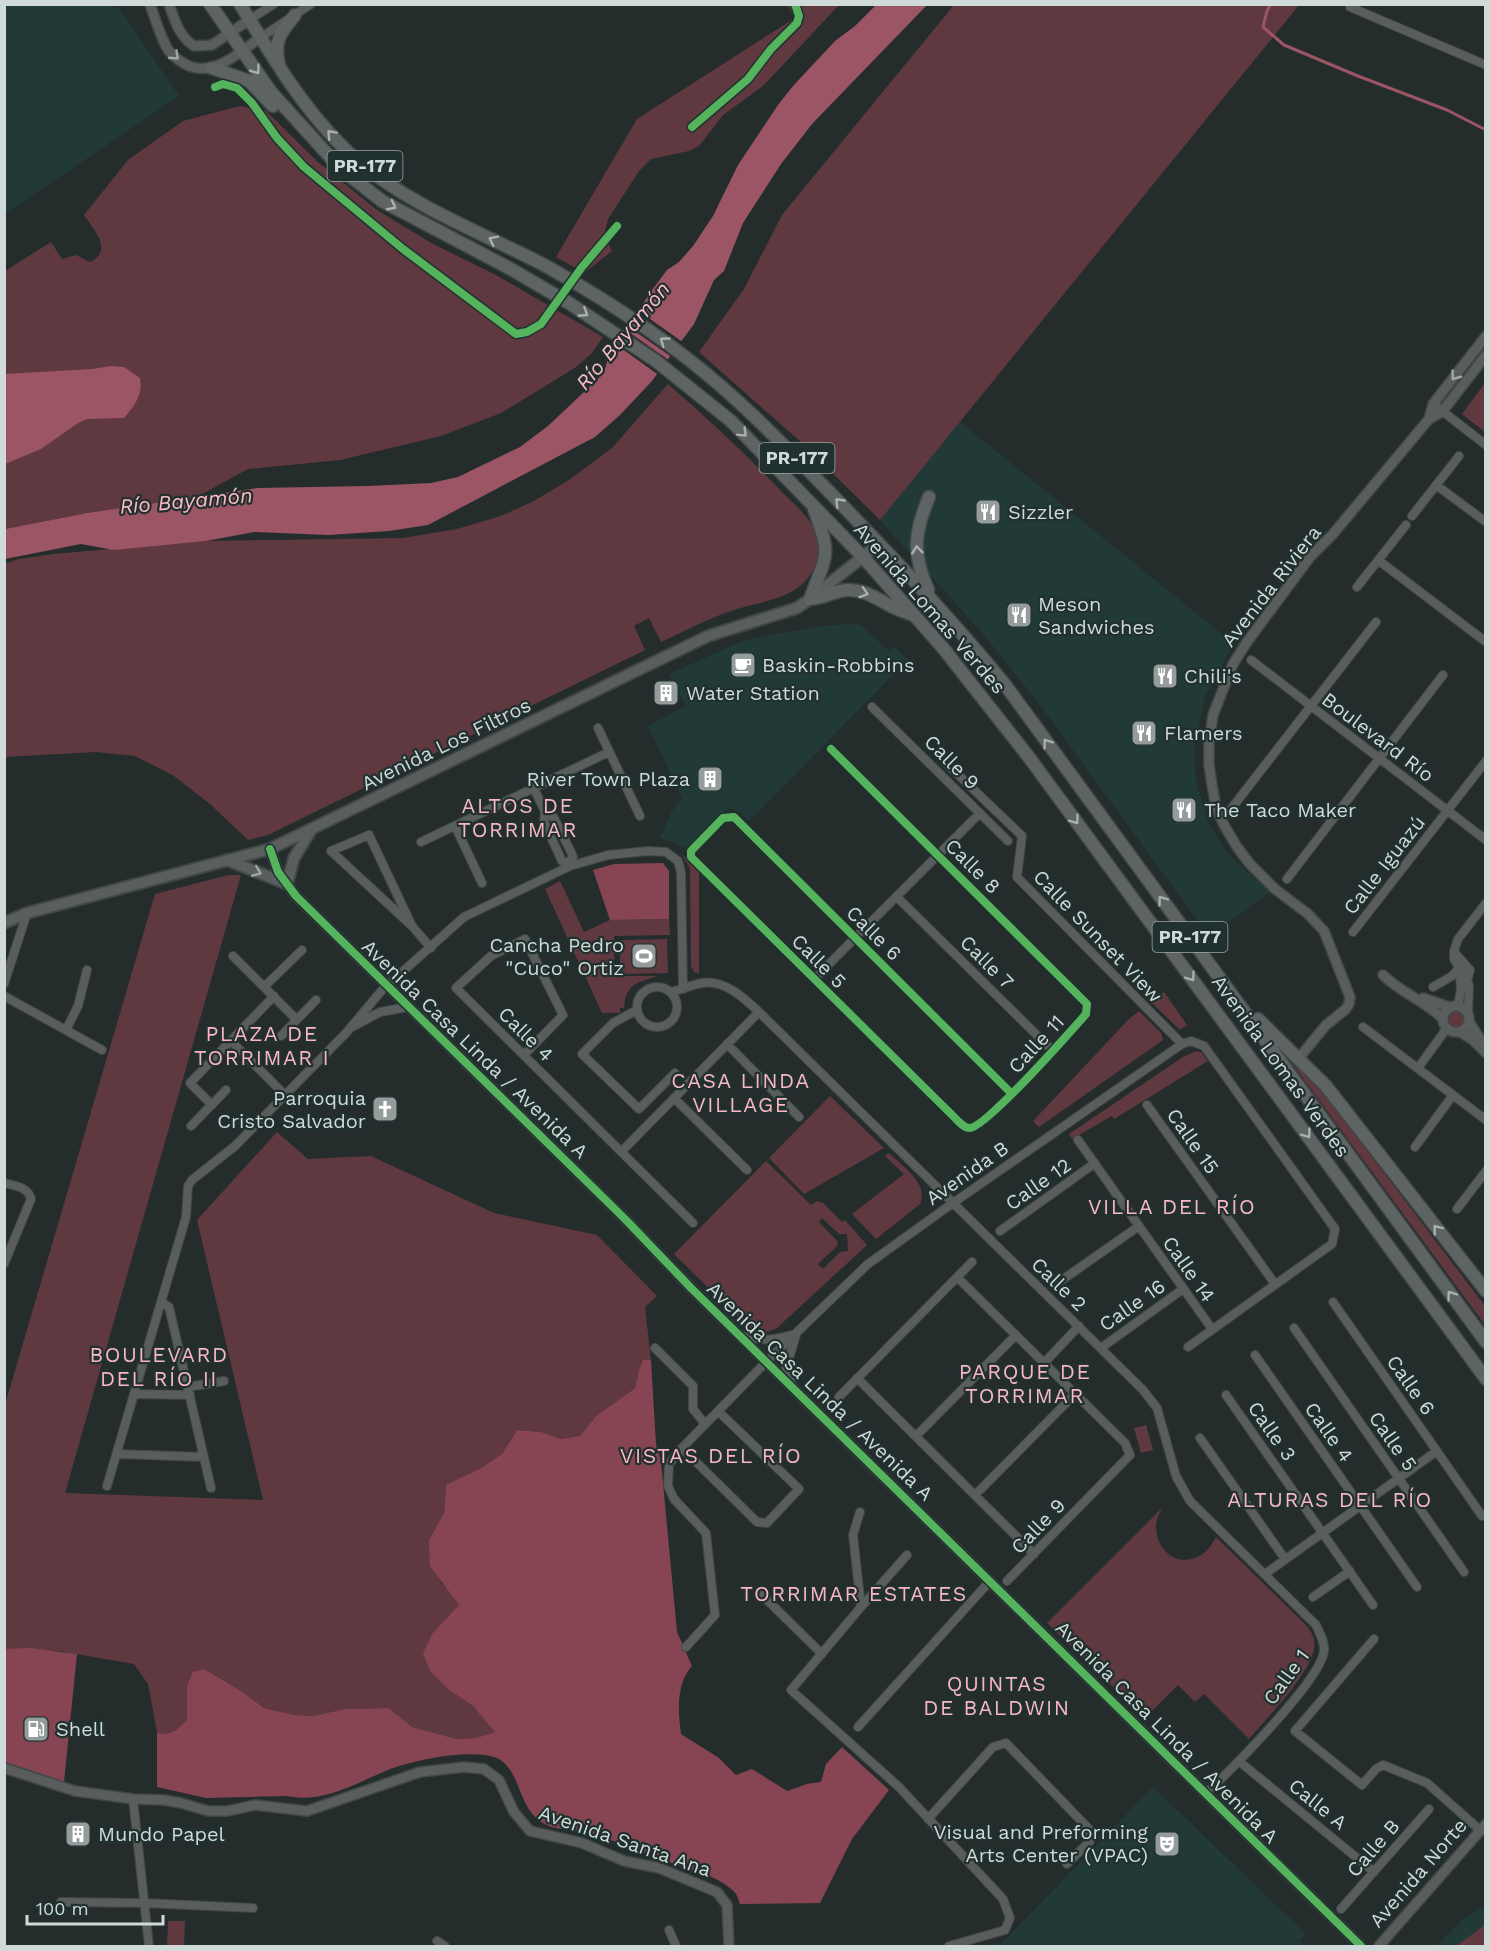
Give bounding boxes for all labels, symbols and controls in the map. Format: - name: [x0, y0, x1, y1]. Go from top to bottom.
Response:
- one-way arrow: [169, 49, 179, 60]
- one-way arrow: [248, 63, 259, 74]
- one-way arrow: [327, 130, 338, 140]
- road number: PR-177: [328, 151, 403, 181]
- one-way arrow: [386, 199, 397, 210]
- one-way arrow: [488, 236, 499, 247]
- water label: Río Bayamón: [570, 277, 675, 395]
- one-way arrow: [577, 306, 588, 317]
- one-way arrow: [659, 337, 670, 348]
- one-way arrow: [1451, 369, 1462, 380]
- one-way arrow: [735, 425, 746, 436]
- road number: PR-177: [760, 443, 834, 473]
- water label: Río Bayamón: [118, 482, 253, 519]
- restaurant icon: Sizzler: [973, 497, 1003, 527]
- one-way arrow: [835, 498, 846, 509]
- place label: Sizzler: [1008, 500, 1073, 524]
- street label: Avenida Lomas Verdes: [849, 517, 1011, 699]
- street label: Avenida Riviera: [1216, 521, 1326, 651]
- one-way arrow: [911, 545, 924, 554]
- one-way arrow: [858, 586, 869, 599]
- place label: Meson Sandwiches: [1038, 592, 1155, 639]
- restaurant icon: Meson Sandwiches: [1004, 600, 1034, 630]
- cafe icon: Baskin-Robbins: [728, 650, 758, 680]
- place label: Baskin-Robbins: [762, 653, 914, 677]
- restaurant icon: Chili's: [1150, 661, 1180, 691]
- place label: Chili's: [1184, 664, 1242, 688]
- building icon: Water Station: [651, 678, 681, 708]
- place label: Water Station: [686, 681, 820, 705]
- street label: Boulevard Río: [1317, 687, 1439, 787]
- street label: Avenida Los Filtros: [357, 693, 535, 795]
- restaurant icon: Flamers: [1129, 718, 1159, 748]
- place label: Flamers: [1164, 721, 1243, 745]
- street label: Calle 9: [919, 729, 985, 795]
- one-way arrow: [1043, 738, 1054, 749]
- building icon: River Town Plaza: [695, 764, 725, 794]
- place label: River Town Plaza: [526, 767, 690, 791]
- district label: ALTOS DE TORRIMAR: [458, 793, 578, 842]
- restaurant icon: The Taco Maker: [1169, 795, 1199, 825]
- place label: The Taco Maker: [1204, 798, 1356, 822]
- street label: Calle Iguazú: [1338, 811, 1430, 919]
- one-way arrow: [1068, 814, 1079, 825]
- street label: Calle 8: [940, 833, 1006, 899]
- street label: Calle Sunset View: [1028, 864, 1168, 1008]
- one-way arrow: [251, 865, 262, 877]
- one-way arrow: [1159, 895, 1170, 906]
- street label: Calle 6: [842, 901, 906, 965]
- road number: PR-177: [1152, 922, 1228, 952]
- street label: Calle 5: [787, 929, 851, 993]
- street label: Calle 7: [955, 930, 1019, 994]
- place label: Cancha Pedro "Cuco" Ortiz: [489, 933, 624, 980]
- street label: Avenida Casa Linda / Avenida A: [357, 934, 593, 1164]
- sports icon: Cancha Pedro "Cuco" Ortiz: [629, 941, 659, 971]
- one-way arrow: [1184, 970, 1195, 981]
- street label: Avenida Lomas Verdes: [1207, 970, 1355, 1162]
- street label: Calle 4: [494, 1002, 558, 1066]
- street label: Calle 11: [1003, 1010, 1069, 1078]
- district label: PLAZA DE TORRIMAR I: [194, 1021, 330, 1070]
- district label: CASA LINDA VILLAGE: [671, 1068, 811, 1117]
- place label: Parroquia Cristo Salvador: [217, 1086, 366, 1133]
- church icon: Parroquia Cristo Salvador: [370, 1094, 400, 1124]
- street label: Calle 15: [1162, 1104, 1224, 1178]
- one-way arrow: [1300, 1127, 1311, 1138]
- street label: Avenida B: [921, 1136, 1013, 1210]
- street label: Calle 12: [1001, 1153, 1075, 1215]
- district label: VILLA DEL RÍO: [1088, 1194, 1256, 1219]
- one-way arrow: [1433, 1224, 1444, 1235]
- street label: Calle 14: [1158, 1231, 1220, 1307]
- street label: Calle 2: [1026, 1252, 1092, 1316]
- street label: Calle 16: [1094, 1274, 1170, 1336]
- street label: Avenida Casa Linda / Avenida A: [702, 1276, 938, 1506]
- one-way arrow: [1447, 1290, 1458, 1301]
- district label: BOULEVARD DEL RÍO II: [89, 1342, 229, 1391]
- street label: Calle 6: [1382, 1350, 1440, 1420]
- district label: PARQUE DE TORRIMAR: [959, 1359, 1091, 1408]
- street label: Calle 3: [1243, 1397, 1301, 1465]
- street label: Calle 4: [1300, 1397, 1358, 1467]
- street label: Calle 5: [1364, 1407, 1422, 1475]
- district label: VISTAS DEL RÍO: [620, 1443, 802, 1468]
- district label: ALTURAS DEL RÍO: [1227, 1487, 1433, 1512]
- street label: Calle 9: [1006, 1493, 1070, 1559]
- district label: TORRIMAR ESTATES: [740, 1581, 968, 1606]
- street label: Avenida Casa Linda / Avenida A: [1051, 1616, 1283, 1848]
- street label: Calle 1: [1258, 1644, 1314, 1710]
- district label: QUINTAS DE BALDWIN: [923, 1671, 1071, 1720]
- fuel station icon: Shell: [21, 1714, 51, 1744]
- place label: Shell: [56, 1717, 105, 1741]
- street label: Calle A: [1284, 1773, 1352, 1835]
- street label: Avenida Santa Ana: [536, 1800, 714, 1882]
- street label: Calle B: [1341, 1814, 1405, 1882]
- street label: Avenida Norte: [1364, 1814, 1472, 1932]
- building icon: Mundo Papel: [63, 1819, 93, 1849]
- place label: Visual and Preforming Arts Center (VPAC): [934, 1820, 1148, 1867]
- place label: Mundo Papel: [98, 1822, 225, 1846]
- theatre icon: Visual and Preforming Arts Center (VPAC): [1152, 1829, 1182, 1859]
- scale bar: [27, 1888, 164, 1926]
- text: 100 m: [36, 1898, 89, 1919]

